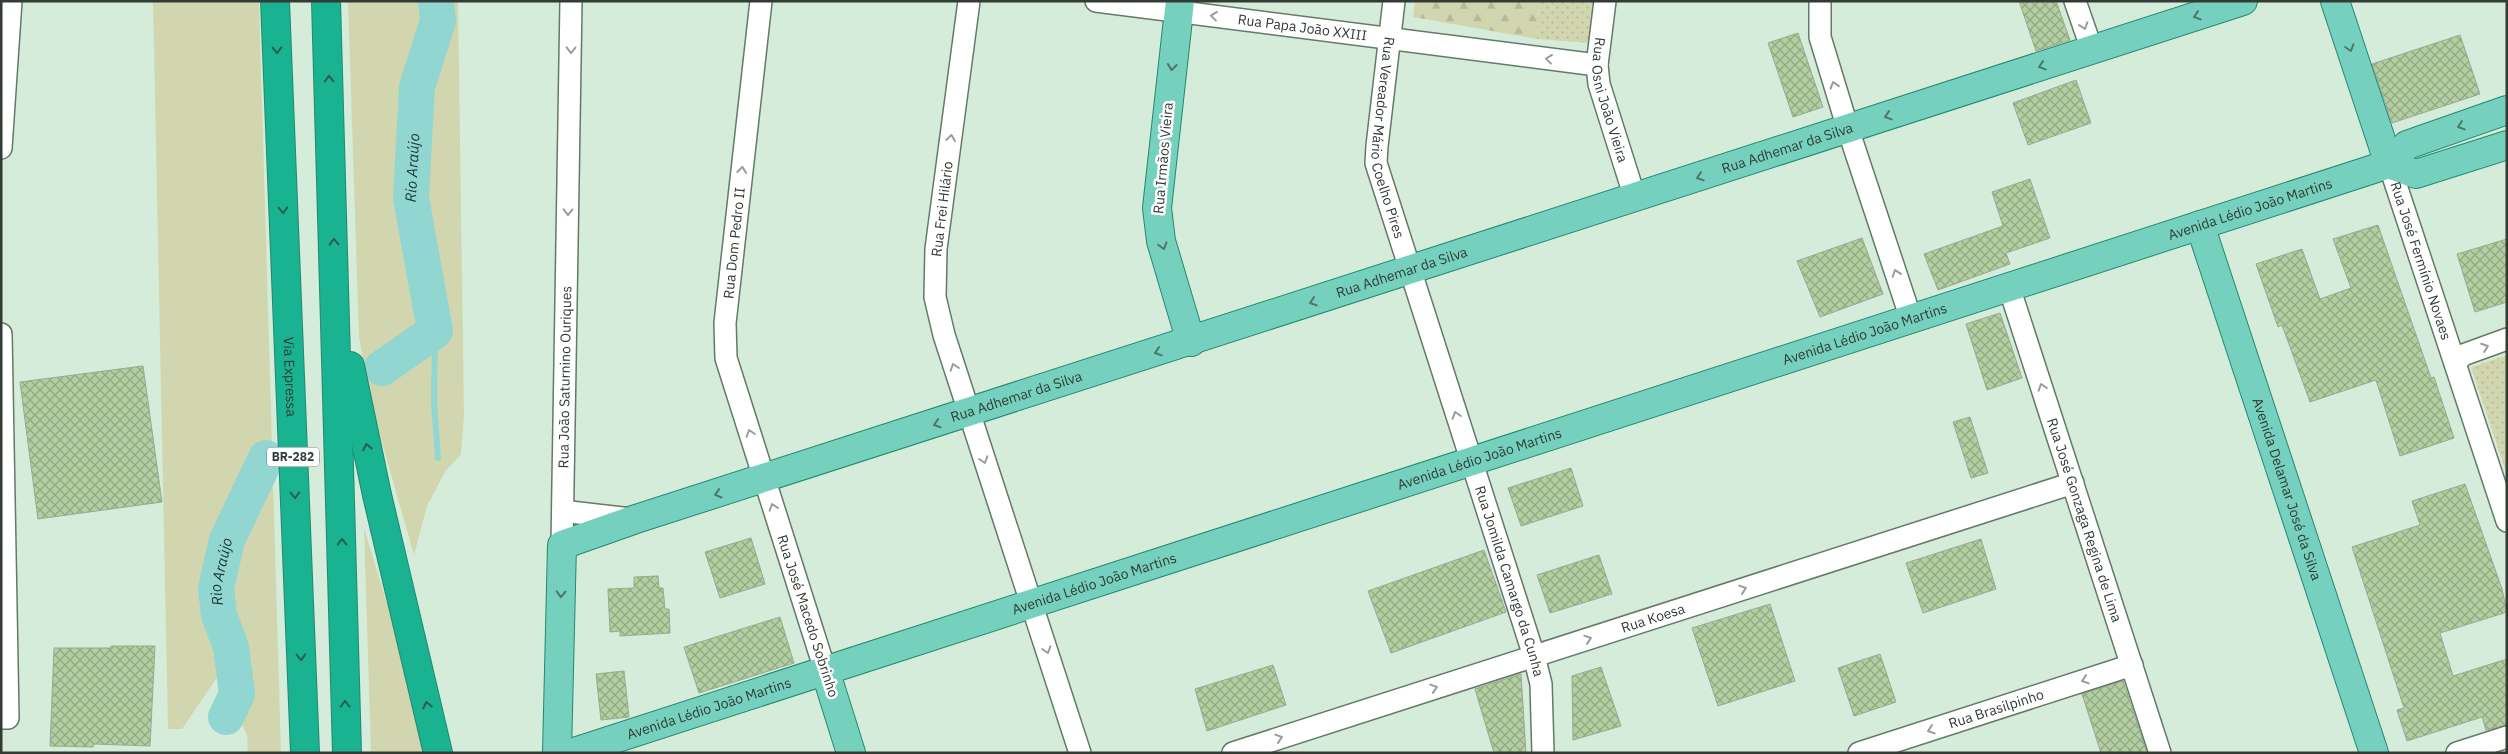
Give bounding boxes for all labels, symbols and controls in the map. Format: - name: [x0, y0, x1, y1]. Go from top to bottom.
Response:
- street label: Rua Papa João XXIII: [1237, 10, 1368, 45]
- one-way arrow: [1210, 11, 1218, 22]
- one-way arrow: [2193, 11, 2202, 21]
- one-way arrow: [2078, 21, 2088, 29]
- street label: Rua Vereador Mário Coelho Pires: [1367, 36, 1409, 241]
- street label: Rua Osni João Vieira: [1588, 36, 1632, 165]
- one-way arrow: [2344, 43, 2354, 51]
- one-way arrow: [272, 46, 282, 54]
- one-way arrow: [565, 46, 576, 54]
- one-way arrow: [1544, 54, 1552, 65]
- one-way arrow: [2039, 61, 2047, 71]
- one-way arrow: [1167, 63, 1178, 71]
- one-way arrow: [324, 75, 334, 83]
- one-way arrow: [1830, 81, 1840, 89]
- street label: Rua Irmãos Vieira: [1149, 101, 1177, 215]
- one-way arrow: [1884, 111, 1892, 121]
- street label: Rua Adhemar da Silva: [1719, 118, 1856, 178]
- one-way arrow: [2457, 120, 2465, 130]
- water label: Rio Araújo: [401, 133, 423, 203]
- one-way arrow: [945, 134, 955, 143]
- street label: Rua Frei Hilário: [927, 160, 957, 258]
- one-way arrow: [736, 166, 747, 174]
- one-way arrow: [1696, 171, 1705, 181]
- street label: Avenida Lédio João Martins: [2166, 174, 2335, 244]
- street label: Rua José Fermínio Novaes: [2386, 179, 2456, 342]
- street label: Rua Dom Pedro II: [719, 186, 749, 300]
- one-way arrow: [278, 206, 288, 214]
- one-way arrow: [563, 209, 573, 217]
- one-way arrow: [329, 238, 339, 246]
- one-way arrow: [1157, 241, 1167, 249]
- street label: Rua Adhemar da Silva: [1334, 242, 1470, 302]
- one-way arrow: [1892, 269, 1902, 277]
- street label: Rua João Saturnino Ouriques: [554, 285, 575, 468]
- one-way arrow: [1309, 296, 1318, 306]
- street label: Avenida Lédio João Martins: [1780, 299, 1949, 369]
- street label: Via Expressa: [279, 336, 301, 418]
- one-way arrow: [2480, 343, 2488, 353]
- one-way arrow: [1155, 347, 1163, 357]
- one-way arrow: [950, 363, 960, 372]
- street label: Rua Adhemar da Silva: [948, 367, 1085, 426]
- one-way arrow: [2037, 383, 2047, 392]
- street label: Avenida Delamar José da Silva: [2249, 395, 2326, 583]
- one-way arrow: [1452, 411, 1462, 419]
- street label: Rua José Gonzaga Regina de Lima: [2043, 416, 2126, 625]
- one-way arrow: [933, 418, 942, 428]
- street label: Avenida Lédio João Martins: [1395, 424, 1564, 494]
- one-way arrow: [745, 429, 755, 438]
- one-way arrow: [362, 443, 373, 452]
- road number: BR-282: [267, 448, 319, 467]
- one-way arrow: [979, 455, 989, 464]
- street label: Rua Jomilda Camargo da Cunha: [1471, 483, 1548, 679]
- one-way arrow: [714, 488, 722, 498]
- one-way arrow: [289, 491, 300, 499]
- one-way arrow: [769, 504, 779, 512]
- street label: Rua José Macedo Sobrinho: [773, 533, 843, 700]
- water label: Rio Araújo: [206, 536, 236, 607]
- one-way arrow: [336, 537, 347, 545]
- street label: Avenida Lédio João Martins: [1010, 548, 1179, 619]
- one-way arrow: [1739, 585, 1747, 595]
- one-way arrow: [556, 590, 566, 598]
- street label: Rua Koesa: [1619, 599, 1688, 637]
- one-way arrow: [1584, 634, 1592, 644]
- one-way arrow: [1041, 645, 1051, 654]
- one-way arrow: [296, 654, 306, 662]
- street label: Avenida Lédio João Martins: [624, 673, 794, 743]
- one-way arrow: [2082, 675, 2090, 685]
- one-way arrow: [1429, 684, 1437, 694]
- street label: Rua Brasilpinho: [1946, 685, 2046, 733]
- one-way arrow: [340, 700, 351, 708]
- one-way arrow: [422, 701, 433, 710]
- one-way arrow: [1927, 724, 1935, 734]
- one-way arrow: [1274, 734, 1283, 744]

